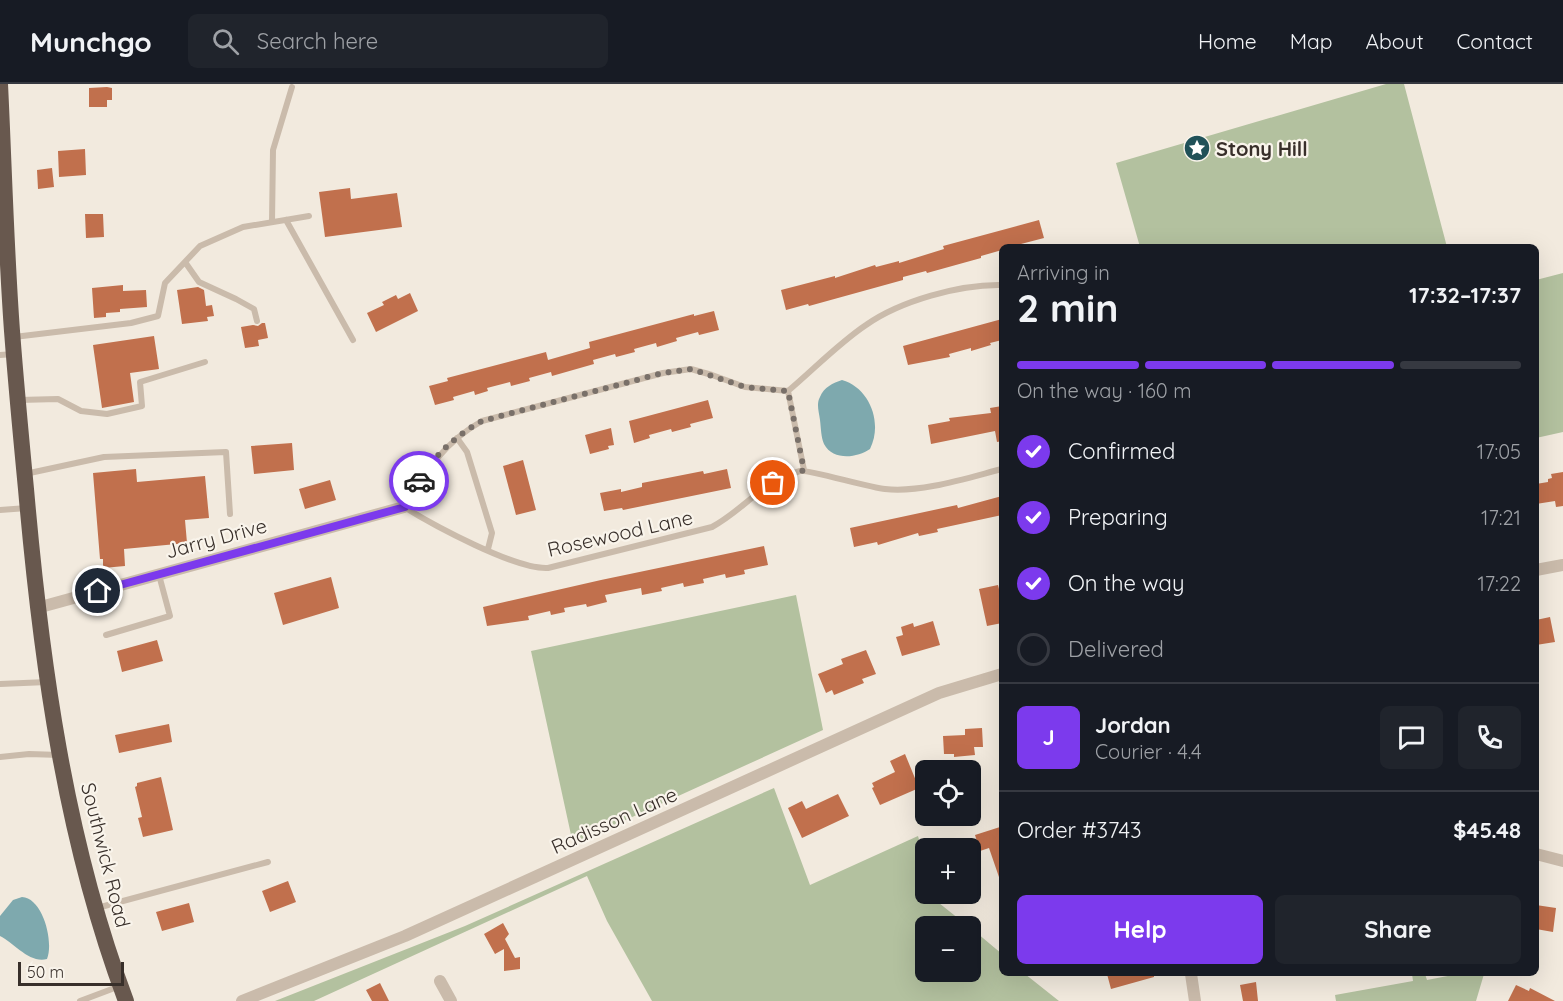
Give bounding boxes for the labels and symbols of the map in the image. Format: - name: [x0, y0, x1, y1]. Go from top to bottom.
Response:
- place icon: Stony Hill: [1182, 133, 1212, 163]
- place label: Stony Hill: [1216, 136, 1308, 161]
- courier: [389, 451, 449, 511]
- pin: [747, 457, 798, 508]
- street label: Rosewood Lane: [545, 504, 695, 562]
- street label: Jarry Drive: [163, 512, 269, 564]
- pin: [72, 565, 123, 616]
- street label: Southwick Road: [76, 780, 136, 930]
- street label: Radisson Lane: [547, 781, 681, 859]
- scale bar: [18, 959, 124, 986]

